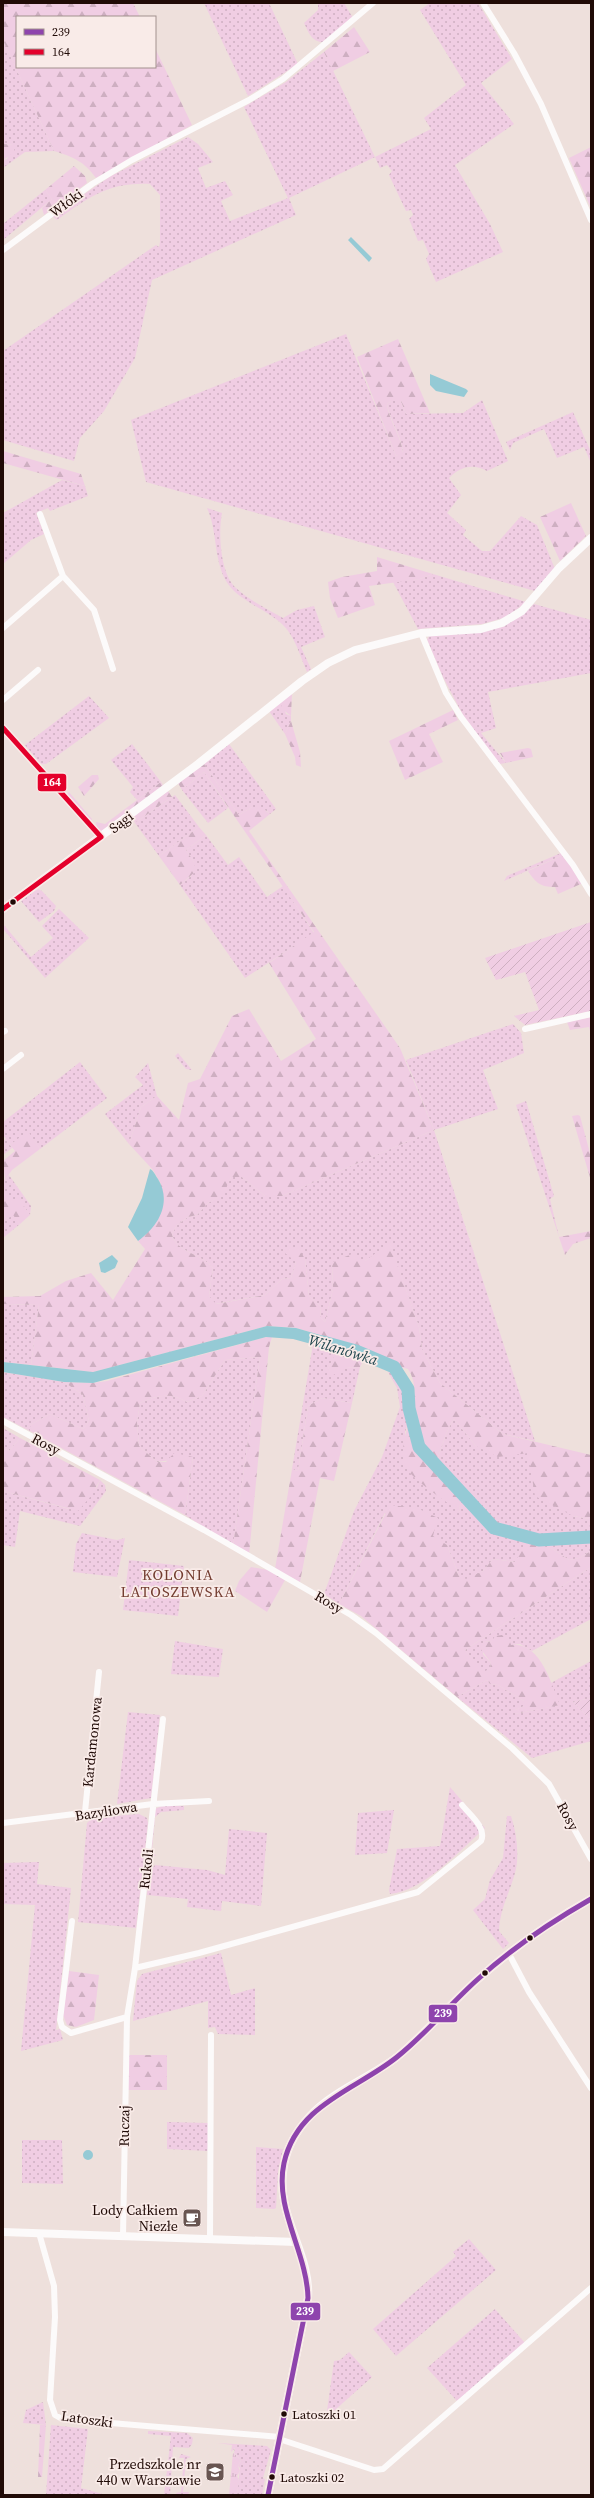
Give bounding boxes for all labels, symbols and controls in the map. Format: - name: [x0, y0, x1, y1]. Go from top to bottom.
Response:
- legend: [16, 16, 156, 68]
- text: 239: [52, 24, 70, 40]
- text: 164: [52, 44, 70, 60]
- street label: Włóki: [45, 184, 87, 222]
- line badge: 164: [37, 773, 67, 792]
- text: 164: [43, 775, 61, 790]
- street label: Sągi: [105, 806, 137, 838]
- unlabelled marker: [8, 897, 18, 907]
- water label: Wilanówka: [306, 1329, 380, 1370]
- street label: Rosy: [28, 1428, 65, 1460]
- district label: KOLONIA LATOSZEWSKA: [120, 1564, 236, 1602]
- street label: Rosy: [311, 1586, 348, 1619]
- street label: Kardamonowa: [77, 1695, 107, 1788]
- street label: Bazyliowa: [73, 1796, 139, 1826]
- street label: Rosy: [552, 1798, 584, 1835]
- street label: Rukoli: [134, 1848, 158, 1890]
- unlabelled marker: [525, 1933, 535, 1943]
- unlabelled marker: [480, 1968, 490, 1978]
- line badge: 239: [428, 2004, 458, 2023]
- text: 239: [434, 2006, 452, 2021]
- street label: Ruczaj: [114, 2105, 134, 2147]
- place label: Lody Całkiem Niezłe: [92, 2200, 178, 2236]
- cafe icon: Lody Całkiem Niezłe: [181, 2207, 203, 2229]
- line badge: 239: [290, 2302, 321, 2321]
- text: 239: [296, 2304, 314, 2319]
- street label: Latoszki: [60, 2405, 114, 2433]
- place label: Latoszki 01: [292, 2406, 356, 2423]
- marker: Latoszki 01: [279, 2409, 289, 2419]
- place label: Przedszkole nr 440 w Warszawie: [97, 2454, 201, 2490]
- school or university icon: Przedszkole nr 440 w Warszawie: [204, 2461, 226, 2483]
- place label: Latoszki 02: [280, 2469, 344, 2486]
- marker: Latoszki 02: [267, 2472, 277, 2482]

